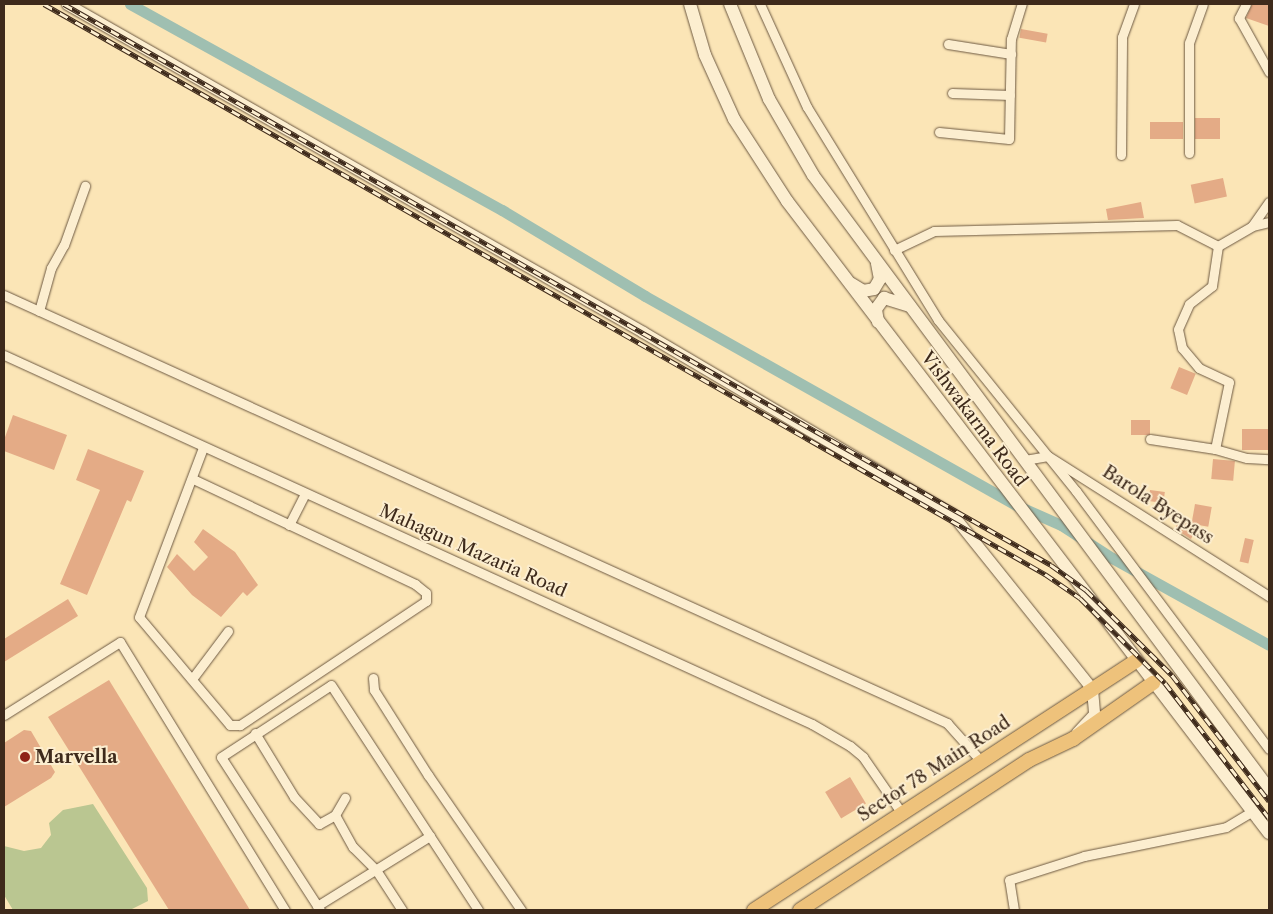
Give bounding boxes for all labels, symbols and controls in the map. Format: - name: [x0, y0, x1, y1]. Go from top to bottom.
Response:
- street label: Vishwakarma Road: [916, 347, 1032, 491]
- street label: Barola Byepass: [1098, 461, 1218, 549]
- street label: Mahagun Mazaria Road: [376, 500, 570, 602]
- street label: Sector 78 Main Road: [853, 711, 1015, 827]
- place label: Marvella: [35, 746, 118, 768]
- marker: Marvella: [19, 751, 31, 763]

